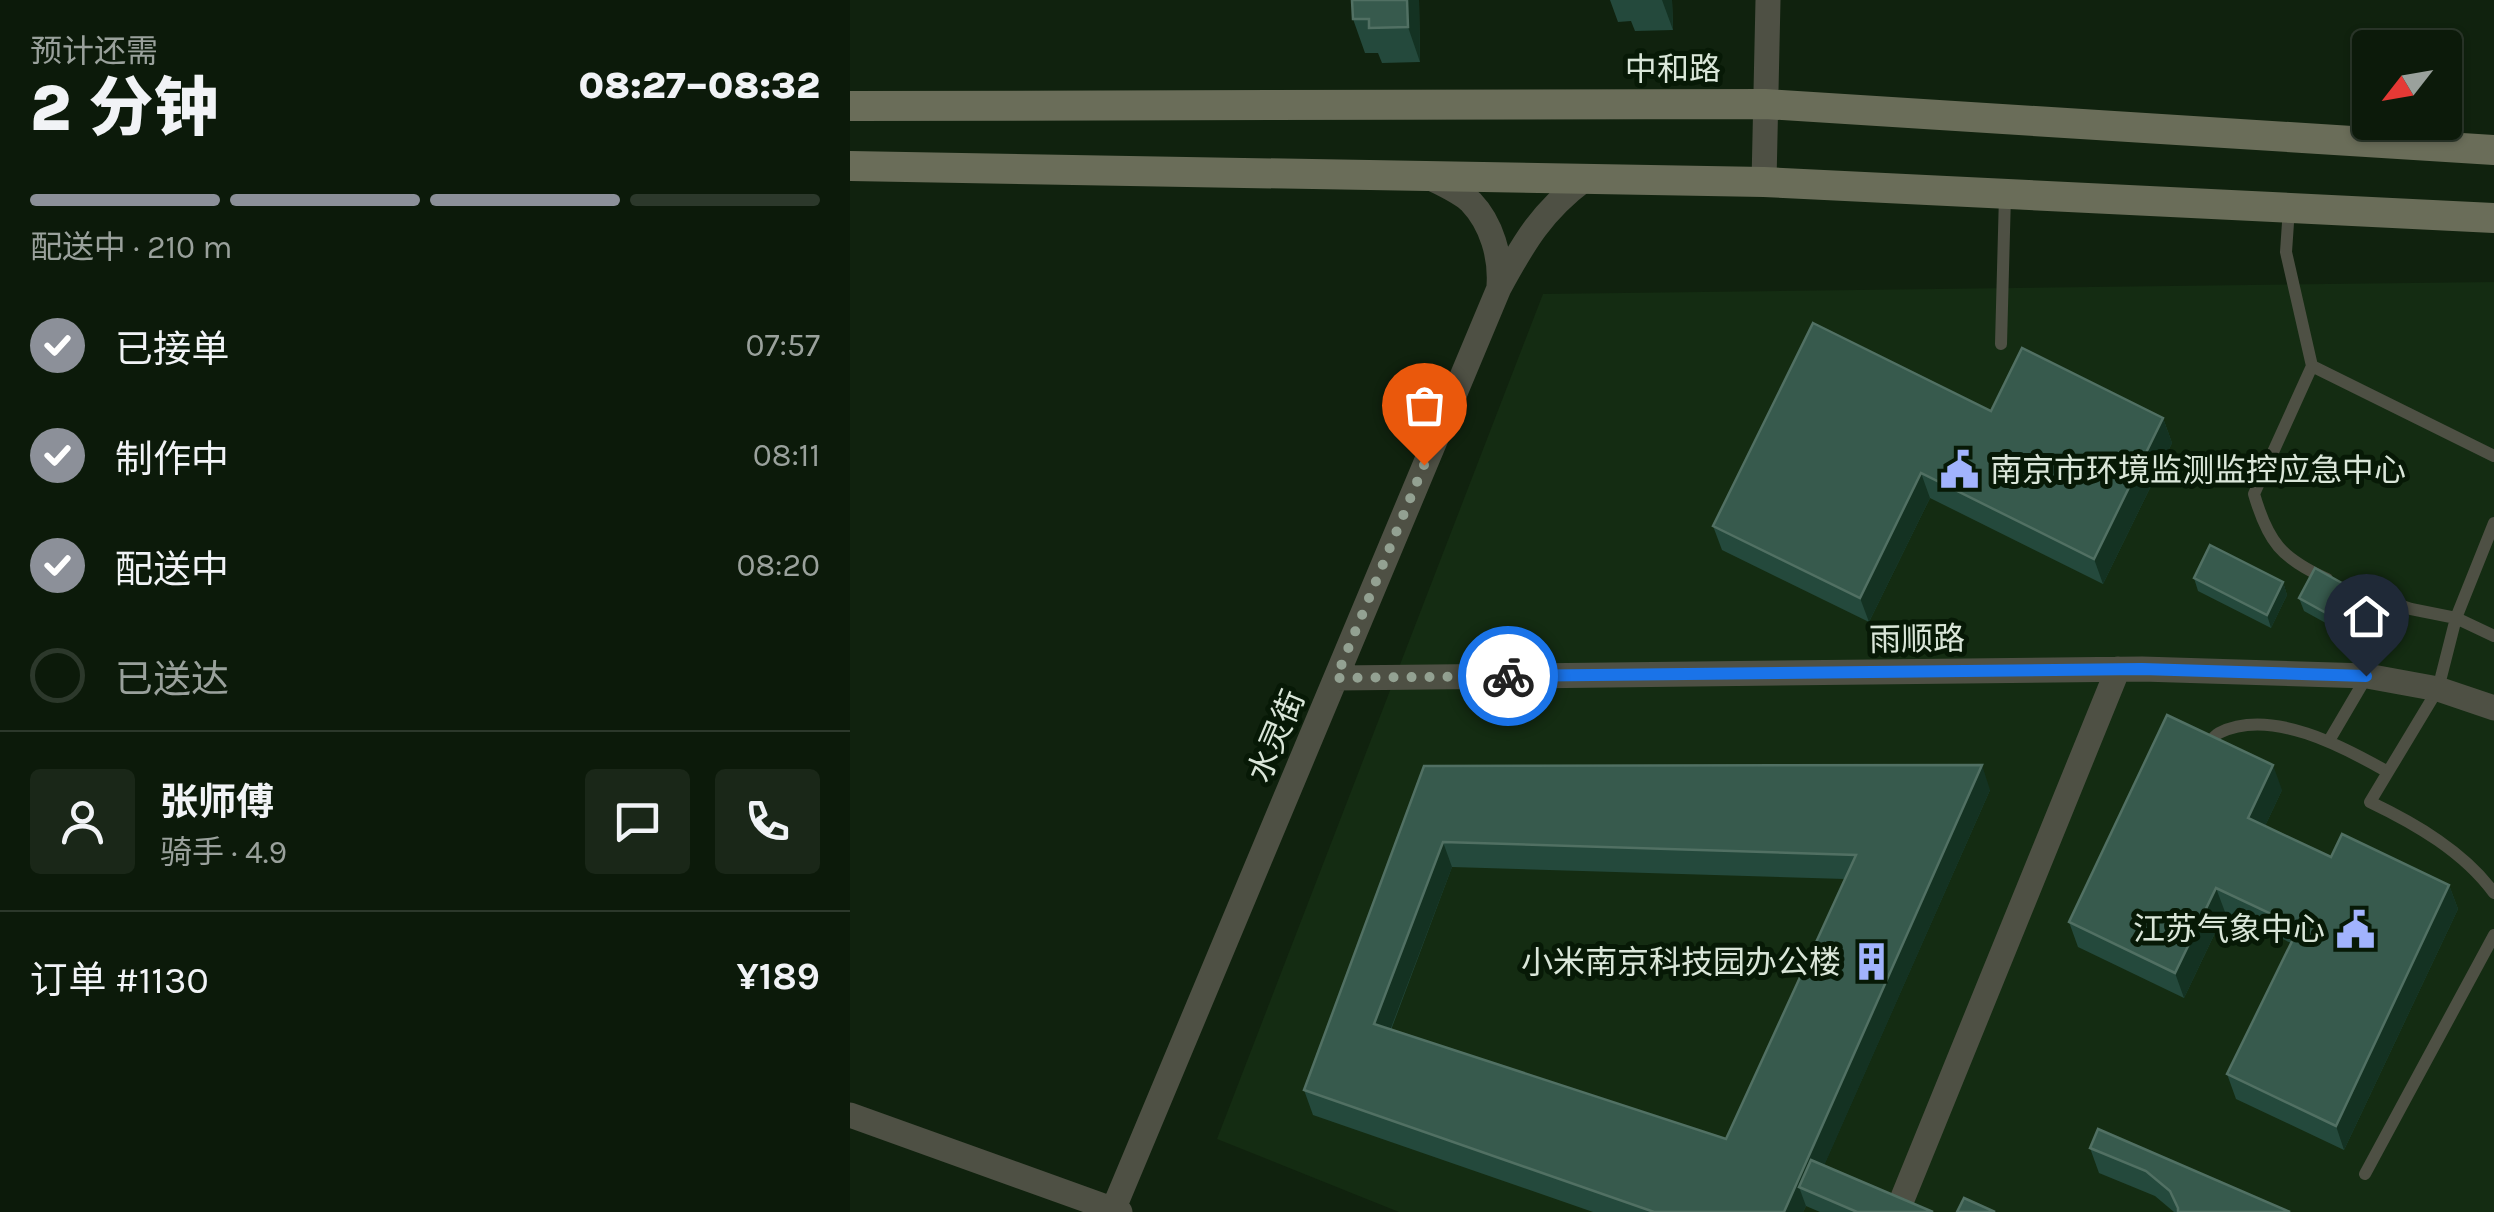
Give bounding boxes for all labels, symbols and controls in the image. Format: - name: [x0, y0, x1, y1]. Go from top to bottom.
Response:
- north arrow: [2352, 30, 2462, 140]
- map controls: [2352, 30, 2462, 140]
- text: 预计还需: [30, 33, 158, 70]
- street label: 中和路: [1625, 51, 1721, 88]
- text: 08:27–08:32: [579, 63, 820, 108]
- text: 2 分钟: [30, 70, 219, 146]
- text: 配送中 · 210 m: [30, 229, 233, 266]
- icon: check: [30, 318, 85, 373]
- text: 已接单: [115, 327, 229, 372]
- text: 07:57: [746, 327, 820, 364]
- pin: [1382, 363, 1467, 466]
- icon: bag: [1397, 378, 1452, 433]
- icon: check: [30, 428, 85, 483]
- text: 制作中: [115, 437, 229, 482]
- text: 08:11: [753, 437, 820, 474]
- public building icon: 南京市环境监测监控应急中心: [1939, 449, 1981, 491]
- place label: 南京市环境监测监控应急中心: [1990, 452, 2406, 489]
- icon: check: [30, 538, 85, 593]
- text: 配送中: [115, 547, 229, 592]
- text: 08:20: [736, 547, 820, 584]
- pin: [2324, 574, 2409, 677]
- icon: home: [2339, 589, 2394, 644]
- street label: 雨顺路: [1869, 620, 1965, 659]
- courier: [1458, 626, 1558, 726]
- icon: bike: [1481, 649, 1536, 704]
- text: 已送达: [115, 657, 229, 702]
- street label: 水灵街: [1241, 685, 1312, 788]
- button: person: [30, 769, 135, 874]
- button: chat: [585, 769, 690, 874]
- button: phone: [715, 769, 820, 874]
- text: 张师傅: [160, 780, 274, 825]
- text: 骑手 · 4.9: [160, 834, 287, 871]
- public building icon: 江苏气象中心: [2334, 908, 2376, 950]
- place label: 江苏气象中心: [2133, 911, 2325, 948]
- building icon: 小米南京科技园办公楼: [1850, 941, 1892, 983]
- place label: 小米南京科技园办公楼: [1521, 944, 1841, 981]
- text: ¥189: [736, 954, 820, 999]
- text: 订单 #1130: [30, 958, 209, 1003]

